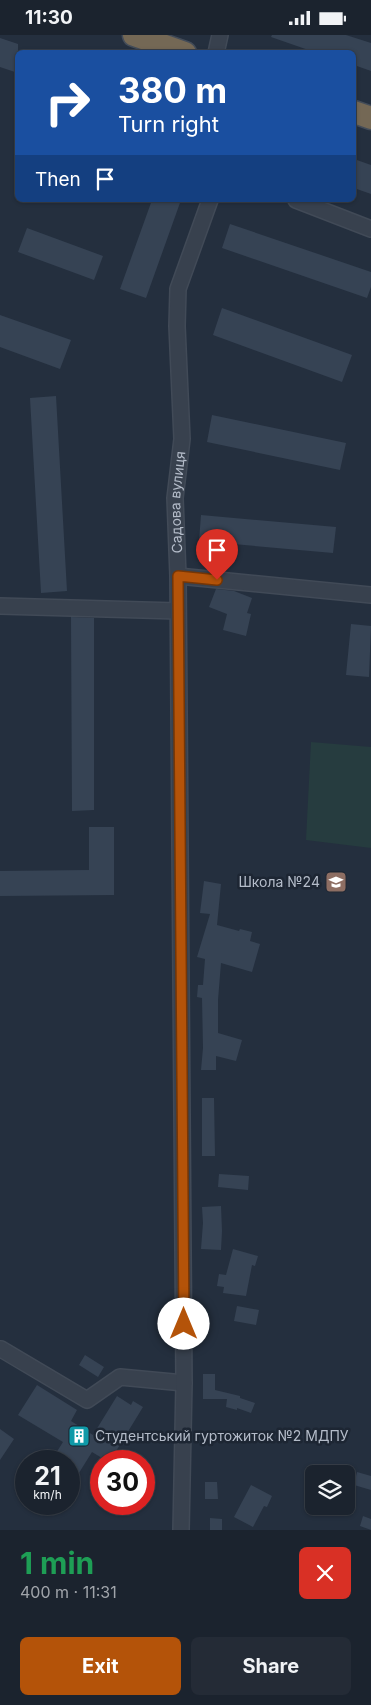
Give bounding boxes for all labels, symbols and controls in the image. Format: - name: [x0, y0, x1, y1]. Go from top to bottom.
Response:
- text: 11:30: [25, 6, 73, 29]
- text: 380 m: [118, 69, 227, 111]
- icon: right: [35, 70, 100, 135]
- text: Turn right: [118, 111, 219, 137]
- icon: arrive: [91, 165, 119, 193]
- text: Then: [35, 168, 81, 191]
- street label: Садова вулиця: [166, 450, 189, 554]
- pin: [196, 529, 238, 580]
- icon: arrive: [203, 536, 231, 564]
- school or university icon: Школа №24: [324, 870, 348, 894]
- place label: Школа №24: [238, 873, 320, 890]
- position arrow: [157, 1297, 209, 1349]
- building icon: Студентський гуртожиток №2 МДПУ: [67, 1424, 91, 1448]
- place label: Студентський гуртожиток №2 МДПУ: [95, 1427, 349, 1444]
- speed limit sign: 30: [90, 1450, 155, 1515]
- text: 21: [34, 1461, 61, 1491]
- map controls: [305, 1465, 355, 1515]
- button: layers: [305, 1465, 355, 1515]
- text: km/h: [33, 1487, 62, 1502]
- text: 1 min: [20, 1545, 94, 1581]
- button: close: [299, 1547, 351, 1599]
- text: 400 m · 11:31: [20, 1582, 117, 1602]
- button: Exit: [20, 1637, 181, 1695]
- button: Share: [191, 1637, 351, 1695]

